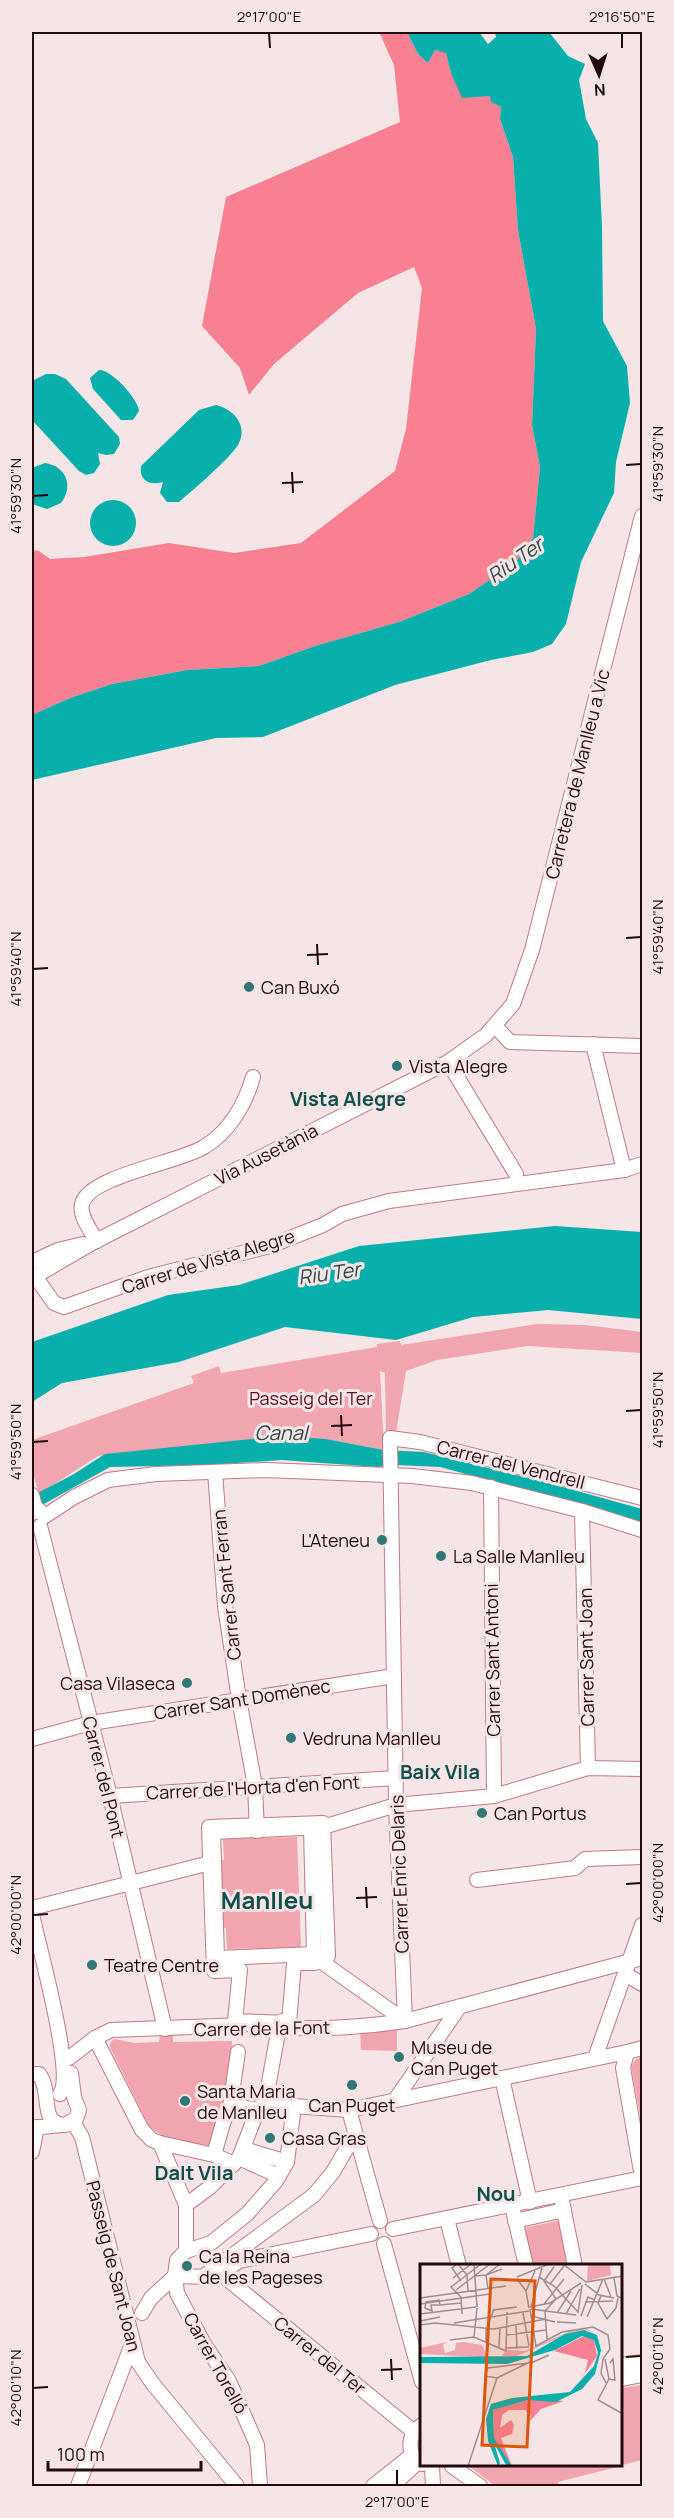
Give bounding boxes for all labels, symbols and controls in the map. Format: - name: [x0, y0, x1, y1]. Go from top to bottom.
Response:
- text: 2°17'00"E: [237, 6, 301, 27]
- text: 2°16'50"E: [589, 6, 655, 27]
- north arrow: [569, 45, 629, 105]
- text: N: [593, 79, 606, 101]
- text: 41°59'30"N: [647, 426, 668, 502]
- text: 41°59'30"N: [5, 458, 26, 534]
- water label: Riu Ter: [482, 529, 551, 589]
- street label: Carretera de Manlleu a Vic: [539, 667, 615, 881]
- text: 41°59'40"N: [647, 900, 668, 974]
- text: 41°59'40"N: [5, 932, 26, 1006]
- place label: Can Buxó: [261, 975, 340, 999]
- marker: Can Buxó: [242, 980, 256, 994]
- place label: Vista Alegre: [409, 1054, 508, 1078]
- marker: Vista Alegre: [390, 1059, 404, 1073]
- district label: Vista Alegre: [290, 1085, 406, 1112]
- street label: Via Ausetània: [210, 1118, 322, 1190]
- street label: Carrer de Vista Alegre: [119, 1223, 297, 1299]
- water label: Riu Ter: [296, 1255, 365, 1291]
- text: 41°59'50"N: [647, 1372, 668, 1448]
- park label: Passeig del Ter: [249, 1386, 373, 1410]
- text: 41°59'50"N: [5, 1404, 26, 1480]
- water label: Canal: [254, 1419, 310, 1446]
- street label: Carrer del Vendrell: [434, 1434, 588, 1494]
- street label: Carrer Sant Ferran: [206, 1508, 246, 1662]
- place label: L'Ateneu: [301, 1528, 370, 1552]
- marker: L'Ateneu: [375, 1533, 389, 1547]
- place label: La Salle Manlleu: [453, 1544, 585, 1568]
- marker: La Salle Manlleu: [434, 1549, 448, 1563]
- street label: Carrer Sant Antoni: [479, 1583, 505, 1737]
- street label: Carrer Sant Joan: [573, 1588, 599, 1726]
- place label: Casa Vilaseca: [60, 1671, 175, 1695]
- street label: Carrer Sant Domènec: [152, 1673, 332, 1725]
- marker: Casa Vilaseca: [180, 1676, 194, 1690]
- street label: Carrer del Pont: [77, 1714, 131, 1840]
- place label: Vedruna Manlleu: [303, 1726, 441, 1750]
- marker: Vedruna Manlleu: [284, 1731, 298, 1745]
- district label: Baix Vila: [400, 1758, 480, 1785]
- street label: Carrer de l'Horta d'en Font: [146, 1769, 360, 1805]
- street label: Carrer Enric Delaris: [384, 1794, 414, 1954]
- place label: Can Portus: [494, 1801, 586, 1825]
- marker: Can Portus: [475, 1806, 489, 1820]
- text: 42°00'00"N: [647, 1843, 668, 1923]
- text: 42°00'00"N: [5, 1875, 26, 1955]
- district label: Manlleu: [221, 1883, 313, 1916]
- place label: Teatre Centre: [104, 1953, 219, 1977]
- marker: Teatre Centre: [85, 1958, 99, 1972]
- street label: Carrer de la Font: [194, 2015, 330, 2041]
- place label: Museu de Can Puget: [411, 2035, 498, 2080]
- marker: Museu de Can Puget: [392, 2050, 406, 2064]
- marker: Can Puget: [345, 2078, 359, 2092]
- place label: Santa Maria de Manlleu: [197, 2079, 295, 2124]
- place label: Can Puget: [308, 2093, 396, 2117]
- marker: Santa Maria de Manlleu: [178, 2094, 192, 2108]
- place label: Casa Gras: [282, 2126, 366, 2150]
- marker: Casa Gras: [263, 2131, 277, 2145]
- district label: Dalt Vila: [155, 2159, 233, 2186]
- street label: Passeig de Sant Joan: [81, 2178, 147, 2354]
- district label: Nou: [476, 2180, 516, 2207]
- place label: Ca la Reina de les Pageses: [199, 2244, 323, 2289]
- marker: Ca la Reina de les Pageses: [180, 2259, 194, 2273]
- inset map: [420, 2264, 623, 2467]
- street label: Carrer Torelló: [178, 2308, 254, 2418]
- street label: Carrer del Ter: [269, 2311, 371, 2400]
- text: 42°00'10"N: [647, 2318, 668, 2394]
- text: 42°00'10"N: [5, 2350, 26, 2426]
- scale bar: [48, 2434, 201, 2472]
- text: 100 m: [57, 2442, 105, 2466]
- text: 2°17'00"E: [365, 2491, 429, 2512]

